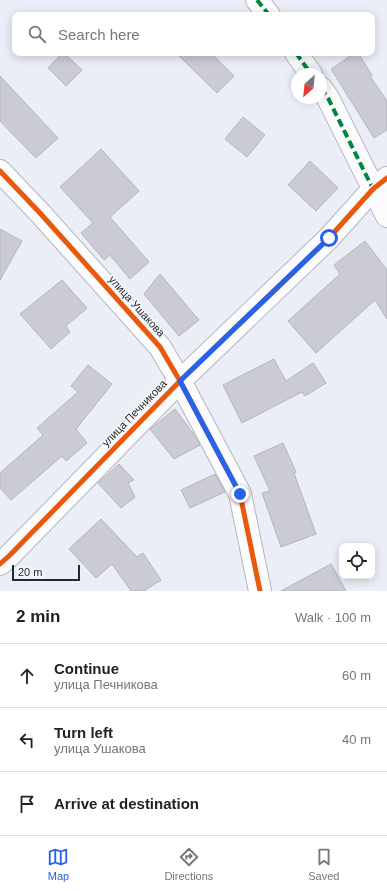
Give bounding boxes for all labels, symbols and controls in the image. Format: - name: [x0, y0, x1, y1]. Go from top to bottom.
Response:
- search box: [12, 12, 375, 56]
- icon: search: [26, 23, 48, 45]
- text: Search here: [58, 26, 140, 43]
- north arrow: [291, 68, 327, 104]
- route start: [320, 229, 338, 247]
- street label: улица Ушакова: [107, 273, 168, 340]
- street label: улица Печникова: [99, 377, 169, 449]
- route end: [231, 485, 249, 503]
- map controls: [339, 543, 375, 579]
- button: locate: [339, 543, 375, 579]
- scale bar: [12, 563, 80, 582]
- text: 20 m: [18, 566, 42, 578]
- text: 2 min: [16, 607, 60, 626]
- text: Walk · 100 m: [295, 610, 371, 625]
- text: Continue: [54, 660, 119, 677]
- icon: ahead: [16, 665, 38, 687]
- text: 60 m: [342, 668, 371, 683]
- text: улица Печникова: [54, 677, 158, 692]
- text: Turn left: [54, 724, 113, 741]
- icon: left: [16, 729, 38, 751]
- text: 40 m: [342, 732, 371, 747]
- text: улица Ушакова: [54, 741, 146, 756]
- icon: arrive: [16, 793, 38, 815]
- text: Arrive at destination: [54, 795, 199, 812]
- tab: Map: [47, 846, 69, 882]
- tab: Directions: [164, 846, 213, 882]
- tab: Saved: [308, 846, 339, 882]

